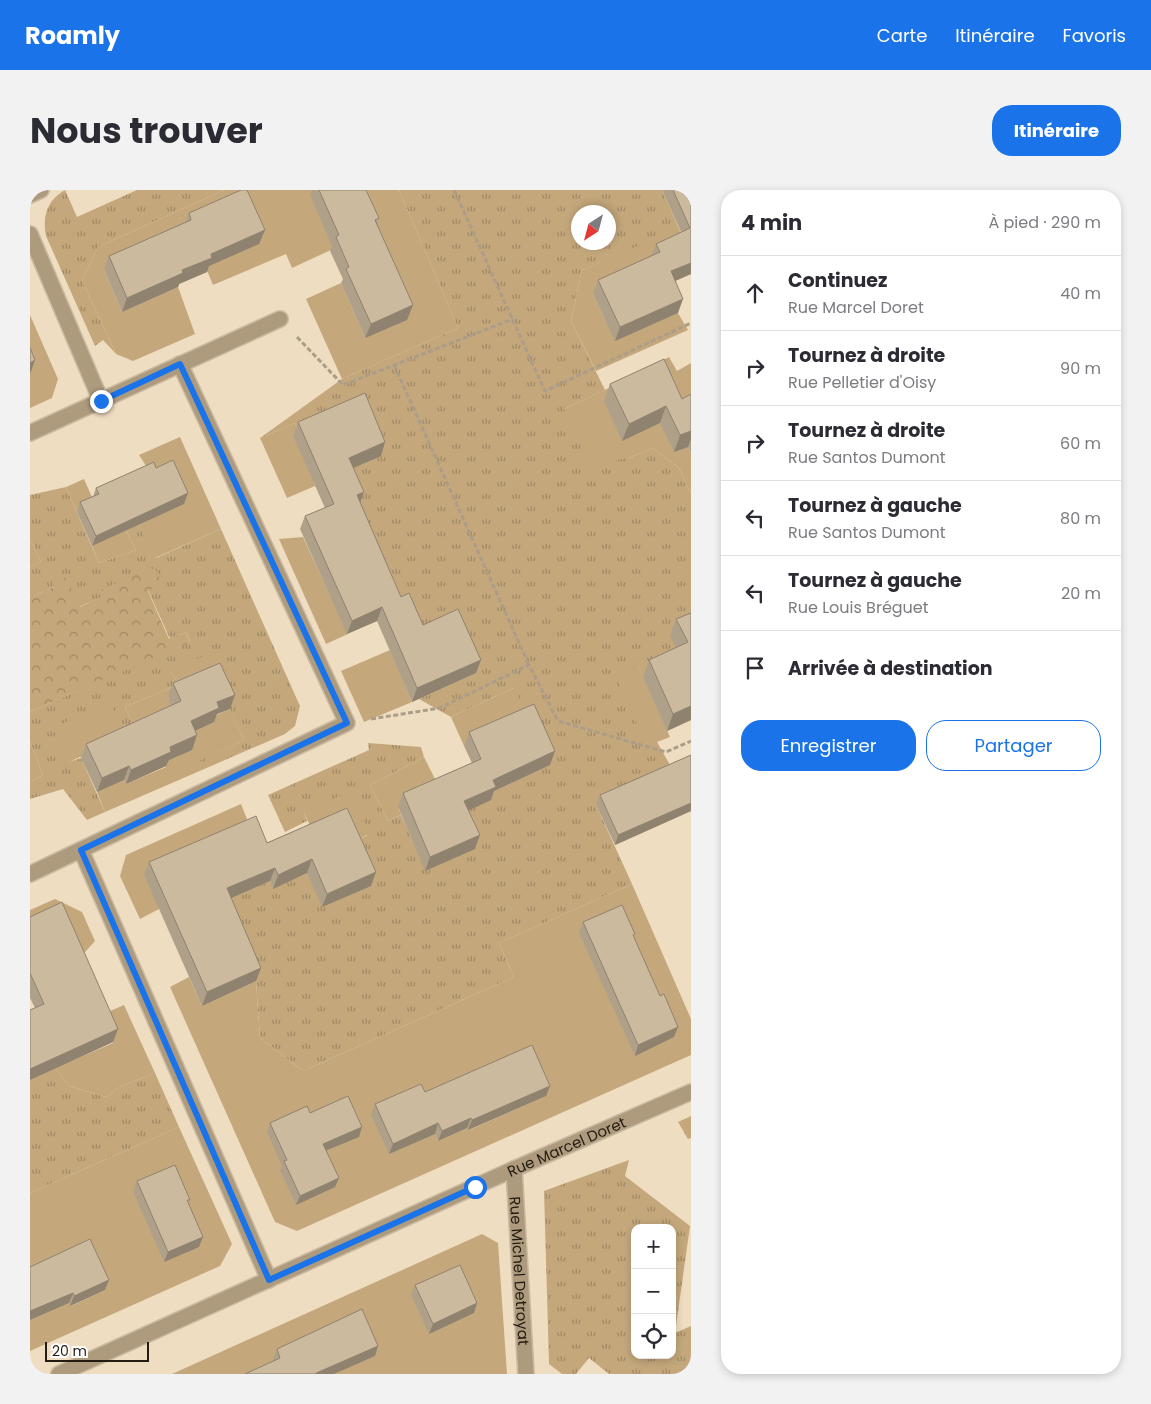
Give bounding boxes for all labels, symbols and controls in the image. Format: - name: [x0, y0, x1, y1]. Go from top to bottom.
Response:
- text: Roamly: [25, 19, 120, 52]
- text: Carte: [877, 23, 927, 48]
- text: Itinéraire: [955, 23, 1035, 48]
- text: Favoris: [1063, 23, 1126, 48]
- button: Itinéraire: [992, 105, 1121, 156]
- text: Nous trouver: [30, 106, 263, 155]
- north arrow: [571, 205, 616, 250]
- text: 4 min: [741, 208, 802, 237]
- text: À pied · 290 m: [988, 211, 1101, 234]
- text: Continuez: [788, 267, 887, 294]
- icon: ahead: [741, 279, 769, 307]
- text: 40 m: [1060, 282, 1101, 305]
- text: Rue Marcel Doret: [788, 296, 924, 319]
- text: Tournez à droite: [788, 342, 945, 369]
- icon: right: [741, 354, 769, 382]
- text: 90 m: [1060, 357, 1101, 380]
- text: Rue Pelletier d'Oisy: [788, 371, 936, 394]
- route end: [90, 390, 113, 413]
- text: Tournez à droite: [788, 417, 945, 444]
- icon: right: [741, 429, 769, 457]
- text: 60 m: [1060, 432, 1101, 455]
- text: Rue Santos Dumont: [788, 446, 946, 469]
- text: Tournez à gauche: [788, 492, 962, 519]
- icon: left: [741, 504, 769, 532]
- text: 80 m: [1060, 507, 1101, 530]
- text: Rue Santos Dumont: [788, 521, 946, 544]
- text: Tournez à gauche: [788, 567, 962, 594]
- icon: left: [741, 579, 769, 607]
- text: 20 m: [1061, 582, 1101, 605]
- text: Rue Louis Bréguet: [788, 596, 929, 619]
- icon: arrive: [741, 654, 769, 682]
- text: Arrivée à destination: [788, 655, 993, 682]
- button: Enregistrer: [741, 720, 916, 771]
- button: Partager: [926, 720, 1101, 771]
- street label: Rue Marcel Doret: [503, 1111, 629, 1181]
- route start: [464, 1176, 487, 1199]
- street label: Rue Michel Detroyat: [505, 1196, 535, 1346]
- map controls: [631, 1224, 676, 1359]
- button: +: [631, 1224, 676, 1269]
- button: −: [631, 1269, 676, 1314]
- button: locate: [631, 1314, 676, 1359]
- scale bar: [45, 1339, 149, 1362]
- text: 20 m: [52, 1341, 87, 1361]

